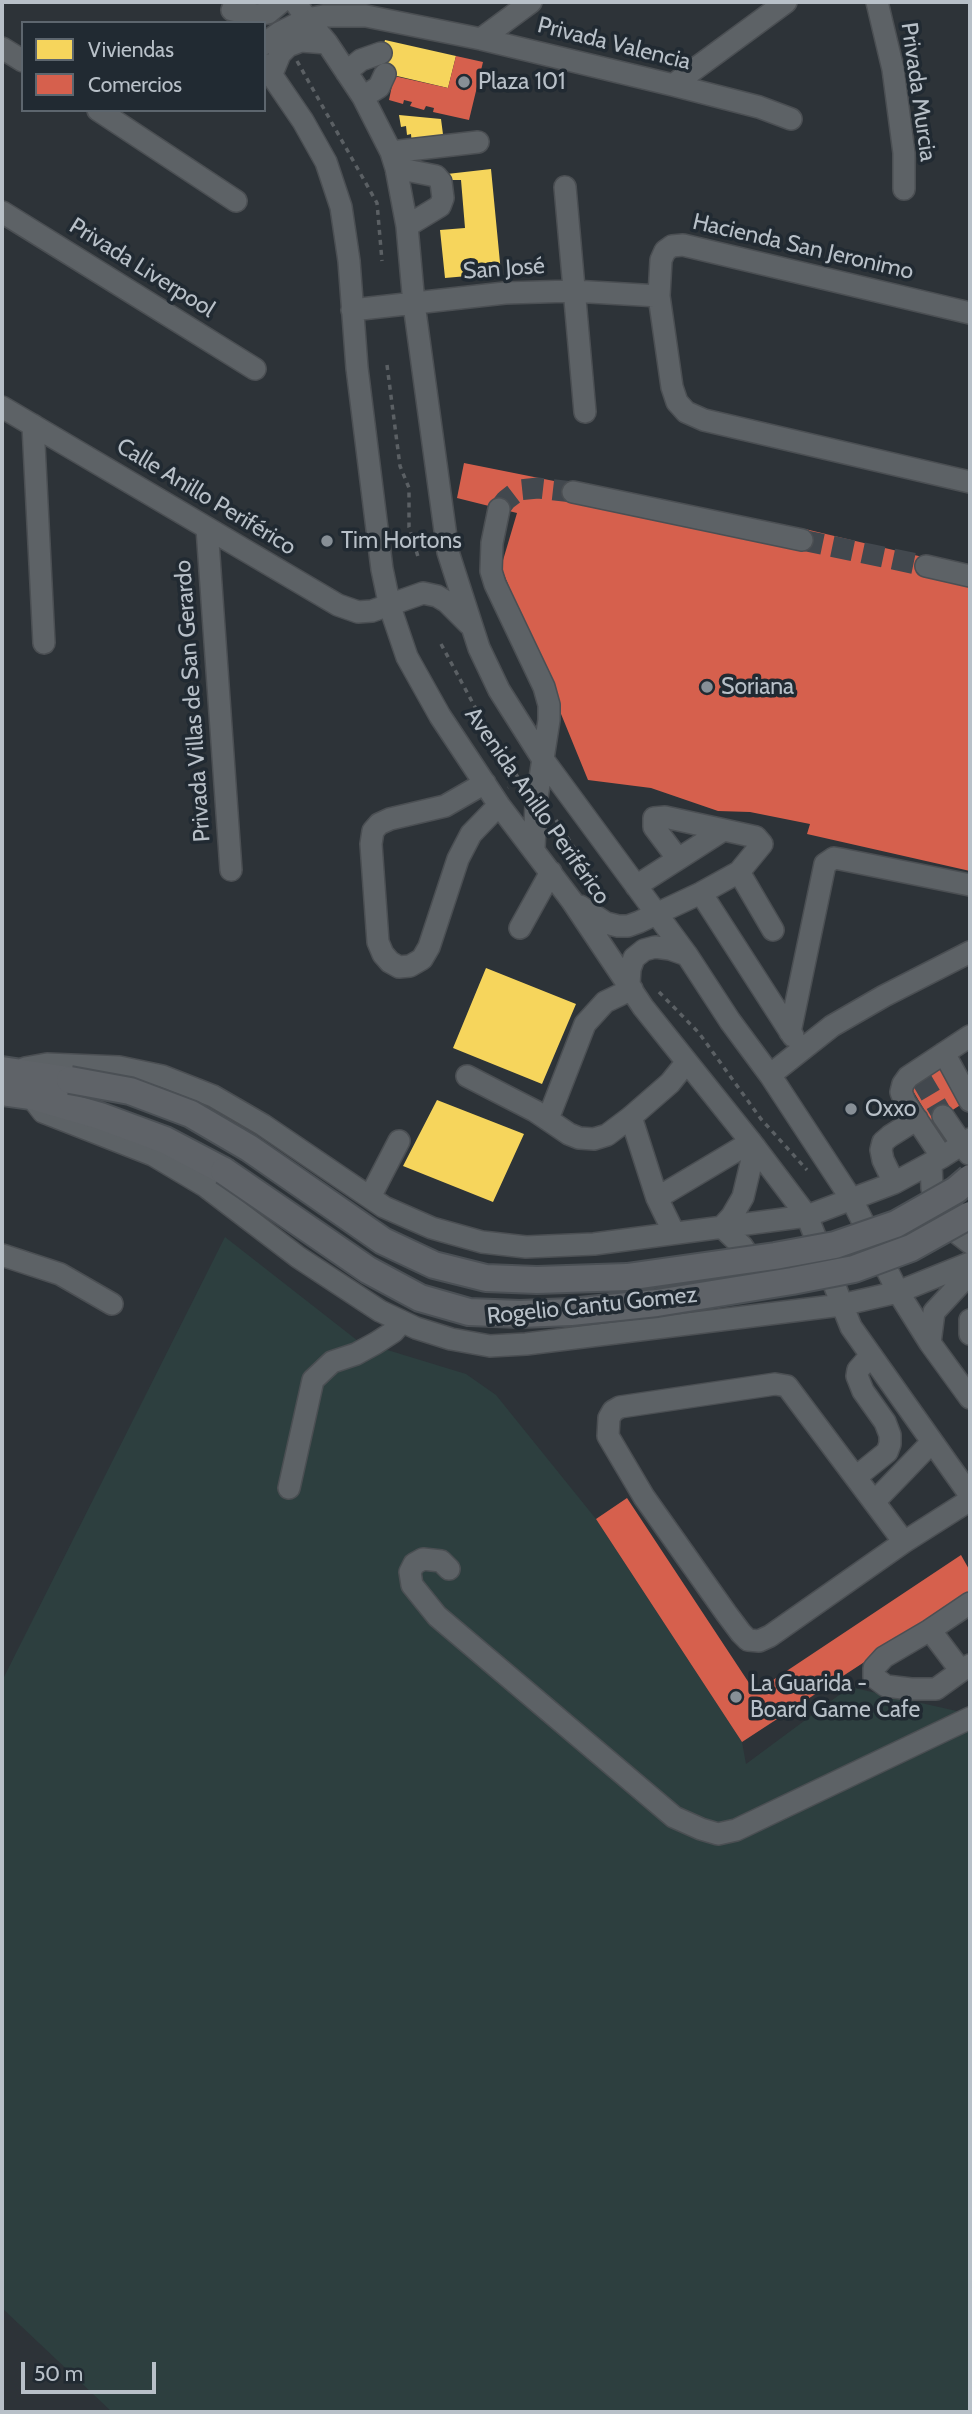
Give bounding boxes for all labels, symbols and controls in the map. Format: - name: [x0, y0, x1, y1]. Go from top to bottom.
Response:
- street label: Privada Valencia: [535, 12, 693, 76]
- legend: [21, 21, 266, 112]
- street label: Privada Murcia: [895, 21, 941, 163]
- text: Viviendas: [88, 37, 174, 62]
- place label: Plaza 101: [478, 68, 566, 96]
- text: Comercios: [88, 72, 182, 97]
- marker: Plaza 101: [456, 74, 472, 90]
- street label: Hacienda San Jeronimo: [690, 208, 916, 286]
- street label: Privada Liverpool: [64, 212, 220, 324]
- street label: San José: [462, 252, 546, 286]
- street label: Calle Anillo Periférico: [111, 433, 301, 561]
- place label: Tim Hortons: [341, 527, 462, 555]
- marker: Tim Hortons: [319, 533, 335, 549]
- street label: Privada Villas de San Gerardo: [169, 559, 217, 843]
- place label: Soriana: [721, 673, 794, 701]
- marker: Soriana: [699, 679, 715, 695]
- street label: Avenida Anillo Periférico: [458, 702, 616, 910]
- place label: Oxxo: [865, 1095, 916, 1123]
- marker: Oxxo: [843, 1101, 859, 1117]
- street label: Rogelio Cantu Gomez: [486, 1281, 698, 1331]
- place label: La Guarida - Board Game Cafe: [750, 1670, 920, 1724]
- marker: La Guarida - Board Game Cafe: [728, 1689, 744, 1705]
- scale bar: [24, 2348, 159, 2392]
- text: 50 m: [34, 2361, 83, 2386]

